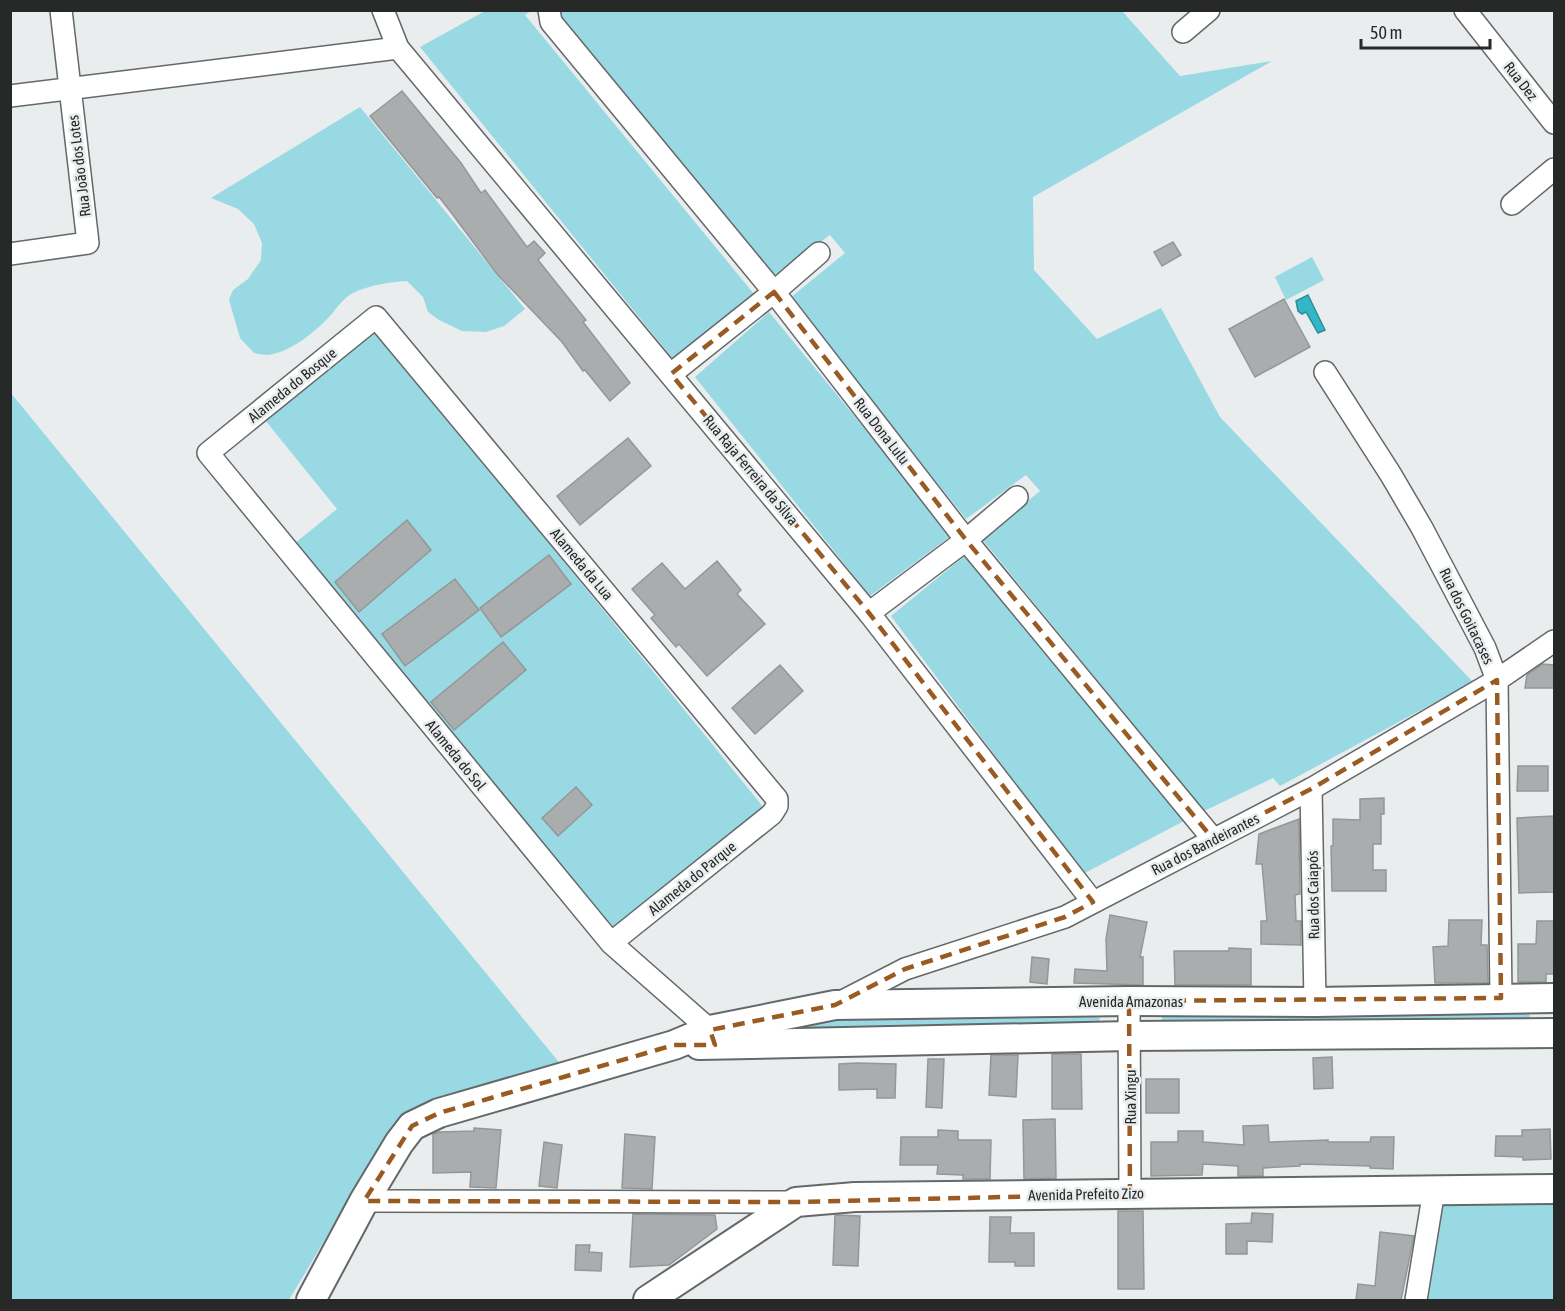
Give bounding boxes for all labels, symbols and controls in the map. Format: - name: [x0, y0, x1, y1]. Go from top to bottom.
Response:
- scale bar: [1361, 12, 1490, 50]
- text: 50 m: [1370, 22, 1402, 43]
- street label: Rua Dez: [1501, 58, 1542, 104]
- street label: Rua João dos Lotes: [64, 114, 94, 218]
- street label: Alameda do Bosque: [244, 344, 340, 426]
- street label: Rua Dona Lulu: [851, 394, 913, 468]
- street label: Rua Raja Ferreira da Silva: [700, 412, 802, 528]
- street label: Alameda da Lua: [547, 525, 617, 603]
- street label: Rua dos Goitacases: [1436, 565, 1498, 667]
- street label: Alameda do Sol: [422, 716, 490, 794]
- street label: Rua dos Bandeirantes: [1148, 809, 1262, 879]
- street label: Alameda do Parque: [645, 837, 739, 919]
- street label: Rua dos Caiapós: [1304, 850, 1322, 940]
- street label: Avenida Amazonas: [1079, 993, 1183, 1010]
- street label: Rua Xingu: [1122, 1070, 1139, 1124]
- street label: Avenida Prefeito Zizo: [1028, 1184, 1144, 1204]

